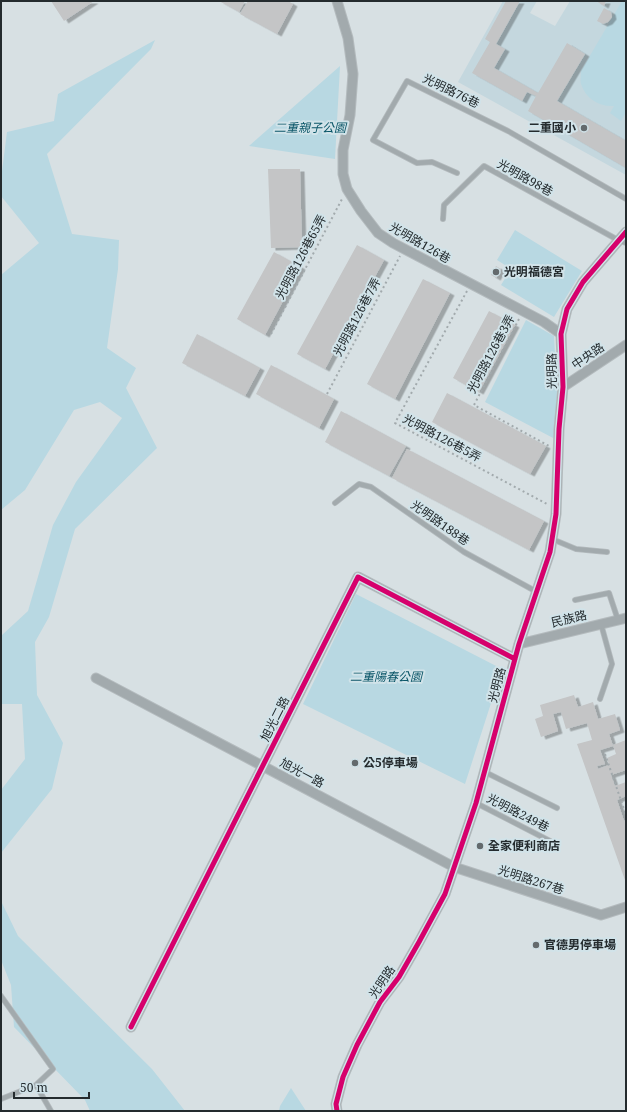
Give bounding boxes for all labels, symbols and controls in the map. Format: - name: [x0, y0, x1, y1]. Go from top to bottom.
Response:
- street label: 光明路76巷: [420, 69, 483, 112]
- park label: 二重親子公園: [274, 119, 348, 136]
- place label: 二重國小: [528, 119, 576, 136]
- marker: 二重國小: [579, 123, 589, 133]
- street label: 光明路98巷: [494, 155, 556, 200]
- street label: 光明路126巷65弄: [271, 211, 330, 302]
- street label: 光明路126巷: [387, 218, 454, 267]
- place label: 光明福德宮: [504, 263, 564, 280]
- marker: 光明福德宮: [491, 267, 501, 277]
- street label: 光明路126巷7弄: [329, 274, 384, 359]
- street label: 光明路126巷3弄: [463, 311, 518, 396]
- street label: 中央路: [568, 338, 607, 373]
- street label: 光明路: [543, 353, 560, 389]
- street label: 光明路126巷5弄: [400, 410, 485, 465]
- street label: 光明路188巷: [408, 496, 473, 549]
- street label: 民族路: [549, 606, 588, 631]
- street label: 光明路: [484, 665, 509, 704]
- park label: 二重陽春公園: [350, 668, 424, 685]
- street label: 旭光二路: [256, 694, 293, 744]
- street label: 旭光一路: [277, 754, 327, 791]
- place label: 公5停車場: [363, 754, 418, 771]
- marker: 公5停車場: [350, 758, 360, 768]
- street label: 光明路249巷: [484, 790, 552, 836]
- place label: 全家便利商店: [488, 837, 560, 854]
- marker: 全家便利商店: [475, 841, 485, 851]
- street label: 光明路267巷: [496, 861, 566, 898]
- place label: 官德男停車場: [544, 936, 616, 953]
- marker: 官德男停車場: [531, 940, 541, 950]
- street label: 光明路: [364, 962, 399, 1001]
- scale bar: [14, 1074, 89, 1100]
- text: 50 m: [20, 1079, 48, 1096]

